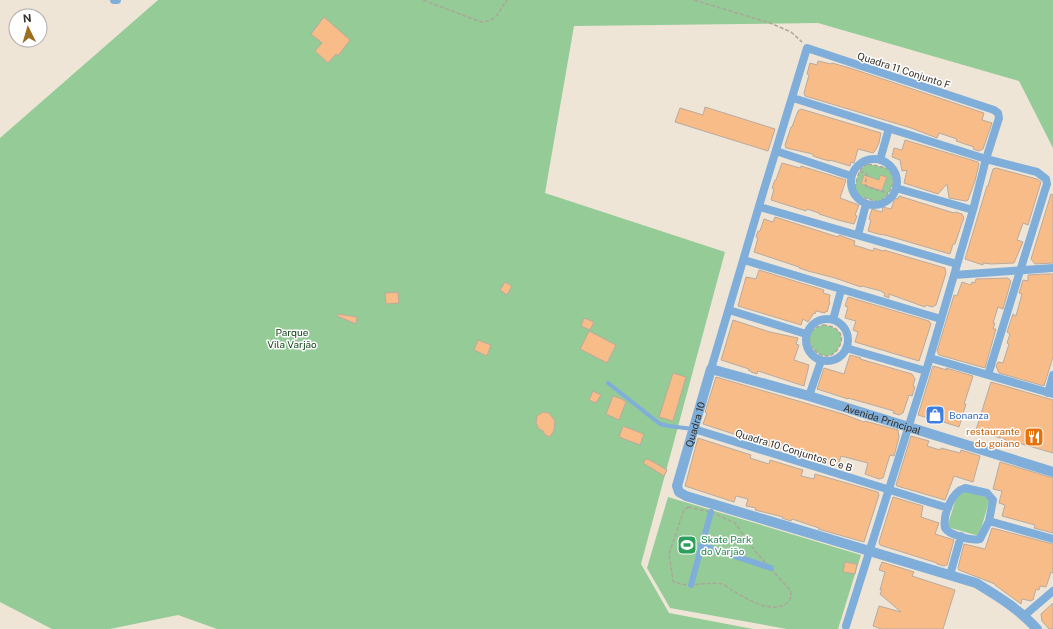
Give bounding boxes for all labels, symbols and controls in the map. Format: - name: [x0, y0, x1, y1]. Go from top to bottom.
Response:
- north arrow: [8, 8, 48, 48]
- text: N: [22, 12, 32, 24]
- street label: Quadra 11 Conjunto F: [856, 49, 952, 91]
- park label: Parque Vila Varjão: [267, 326, 317, 350]
- street label: Quadra 10: [683, 400, 707, 449]
- street label: Avenida Principal: [842, 401, 922, 436]
- shop icon: Bonanza: [924, 404, 946, 426]
- place label: Bonanza: [949, 409, 989, 421]
- place label: restaurante do goiano: [966, 425, 1020, 449]
- street label: Quadra 10 Conjuntos C e B: [734, 426, 854, 474]
- restaurant icon: restaurante do goiano: [1023, 426, 1045, 448]
- place label: Skate Park do Varjão: [701, 533, 752, 557]
- sports icon: Skate Park do Varjão: [676, 534, 698, 556]

